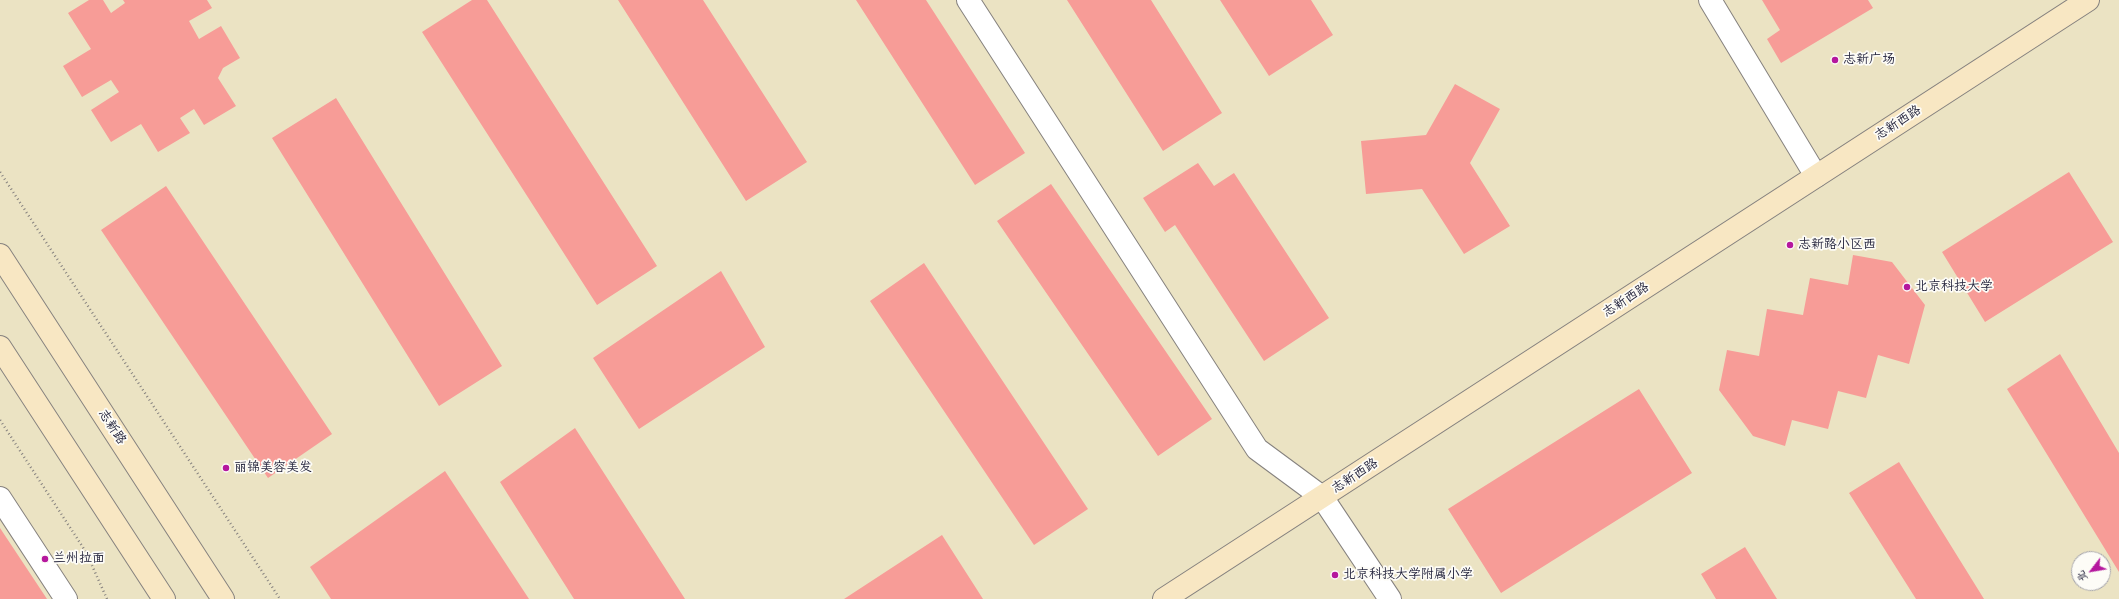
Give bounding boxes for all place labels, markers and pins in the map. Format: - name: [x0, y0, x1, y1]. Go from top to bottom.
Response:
- place label: 志新广场: [1843, 52, 1895, 68]
- marker: 志新广场: [1830, 55, 1840, 65]
- place label: 志新路小区西: [1798, 237, 1876, 253]
- marker: 志新路小区西: [1785, 240, 1795, 250]
- place label: 北京科技大学: [1915, 279, 1993, 295]
- marker: 北京科技大学: [1902, 282, 1912, 292]
- place label: 丽锦美容美发: [234, 460, 312, 476]
- marker: 丽锦美容美发: [221, 463, 231, 473]
- place label: 兰州拉面: [53, 551, 105, 567]
- marker: 兰州拉面: [40, 554, 50, 564]
- place label: 北京科技大学附属小学: [1343, 567, 1473, 583]
- marker: 北京科技大学附属小学: [1330, 570, 1340, 580]

